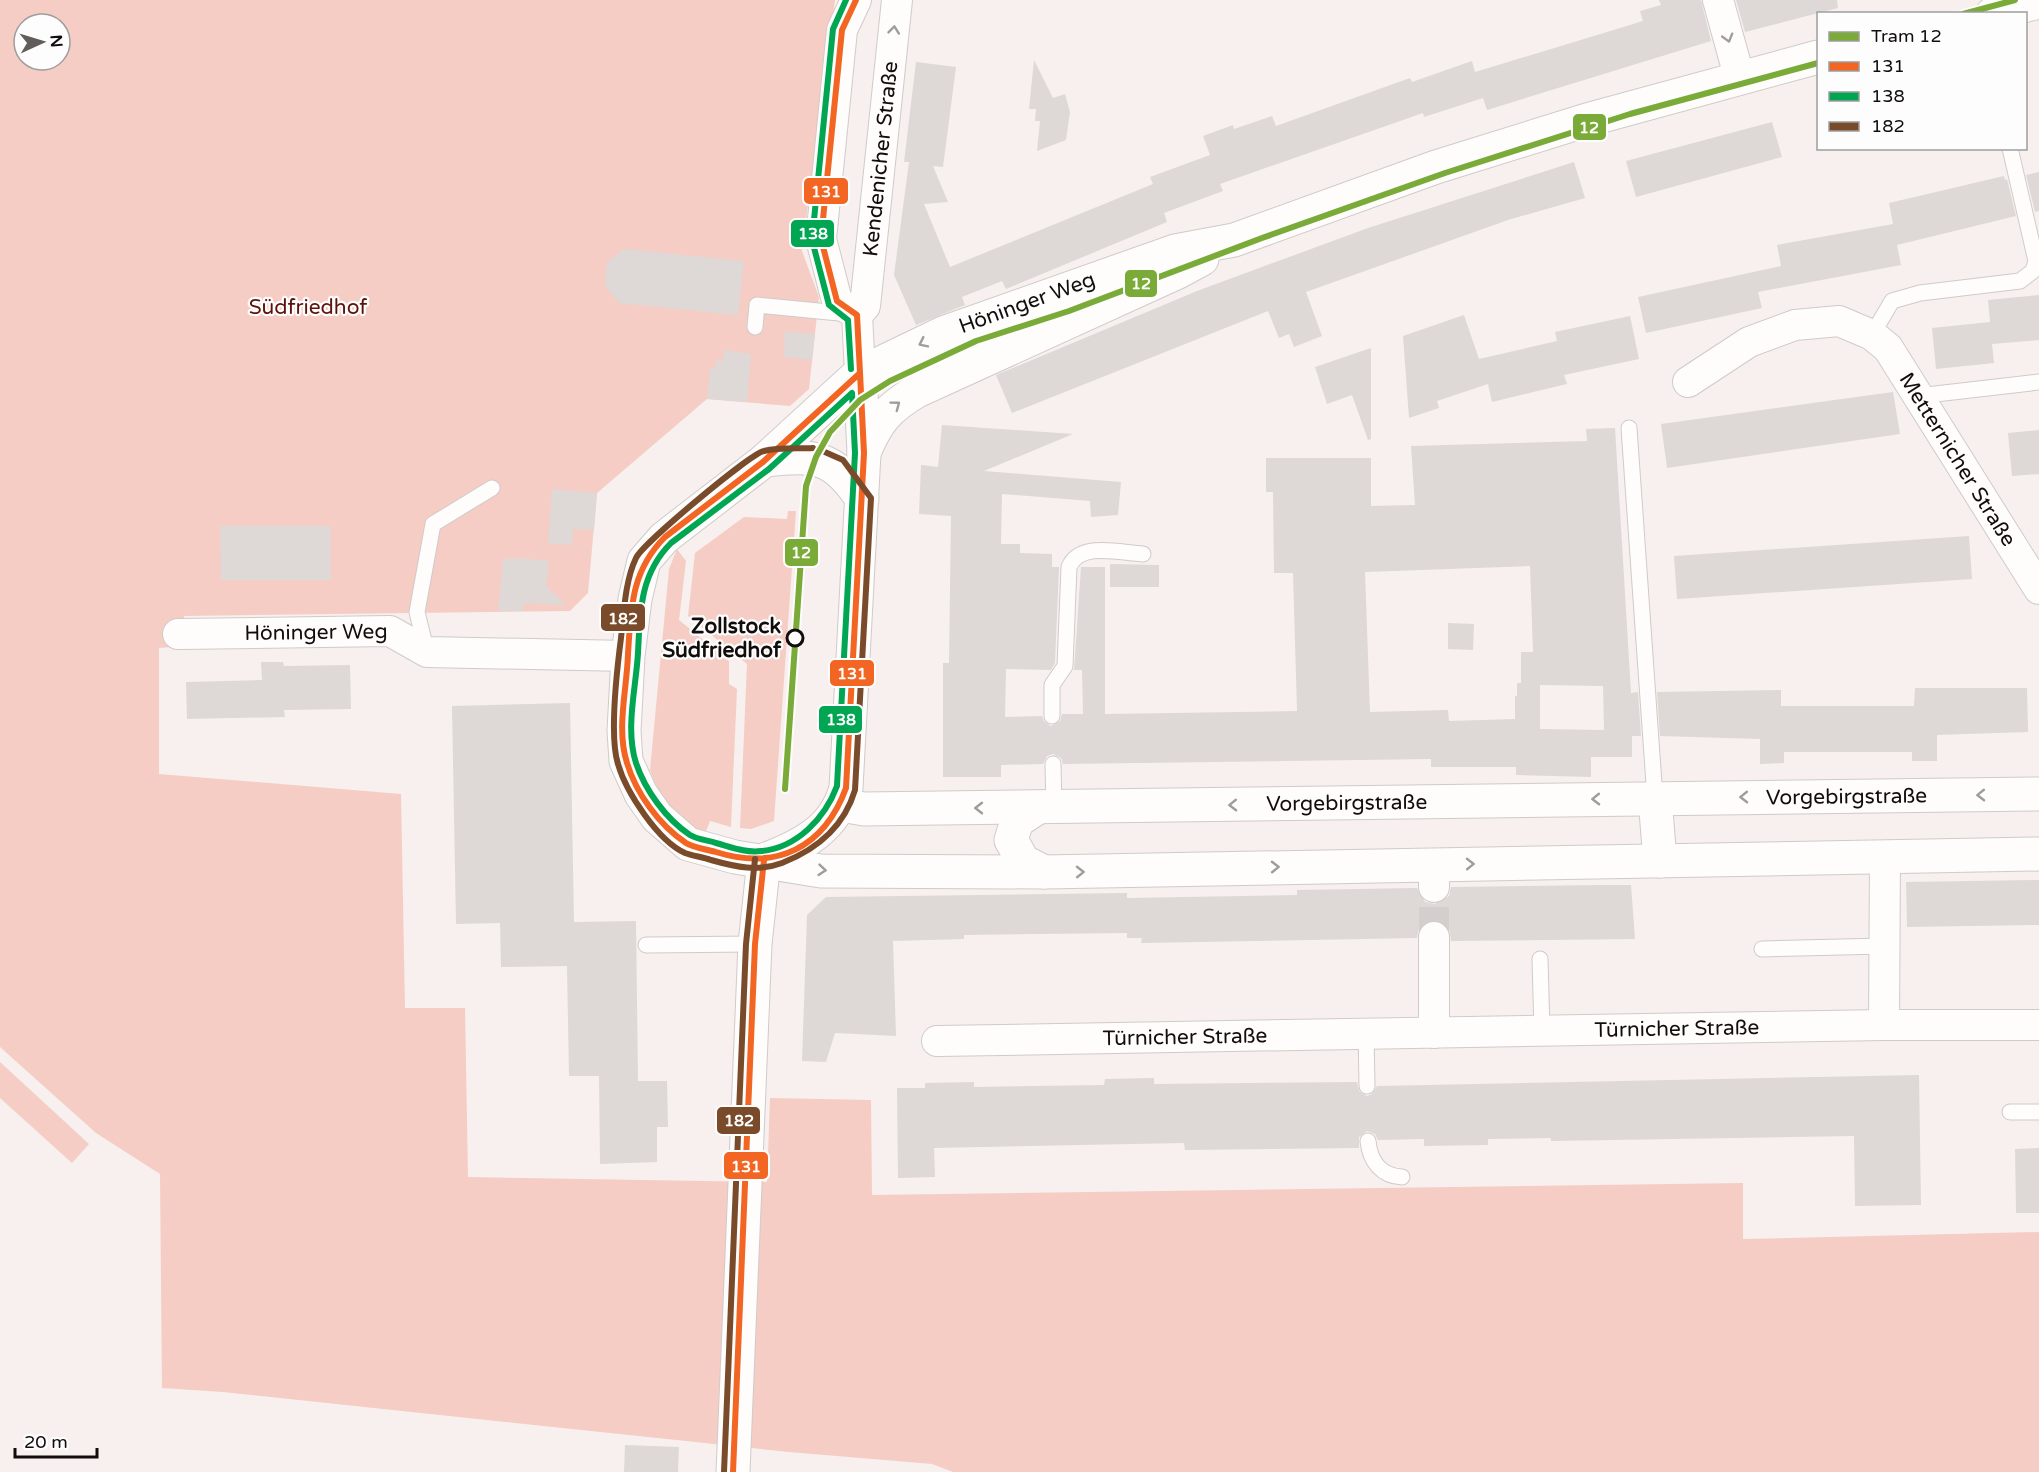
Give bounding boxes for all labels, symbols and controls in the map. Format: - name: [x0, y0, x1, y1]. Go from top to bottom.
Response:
- north arrow: [12, 12, 72, 72]
- legend: [1817, 12, 2027, 150]
- text: Tram 12: [1871, 25, 1942, 47]
- one-way arrow: [887, 26, 900, 35]
- one-way arrow: [1721, 33, 1734, 43]
- text: N: [46, 34, 66, 48]
- text: 131: [1871, 55, 1905, 77]
- street label: Kendenicher Straße: [858, 60, 903, 258]
- text: 138: [1871, 85, 1905, 107]
- line badge: 12: [1572, 113, 1607, 141]
- text: 182: [1871, 115, 1905, 137]
- text: 12: [1579, 118, 1599, 138]
- line badge: 131: [803, 177, 849, 205]
- text: 131: [811, 182, 841, 202]
- line badge: 138: [790, 219, 835, 248]
- text: 138: [798, 224, 828, 244]
- street label: Höninger Weg: [955, 267, 1099, 339]
- line badge: 12: [1124, 269, 1158, 298]
- text: 12: [1131, 274, 1151, 294]
- park label: Südfriedhof: [249, 295, 367, 320]
- one-way arrow: [918, 335, 929, 347]
- street label: Metternicher Straße: [1894, 368, 2022, 551]
- one-way arrow: [889, 401, 900, 412]
- line badge: 12: [784, 538, 819, 567]
- text: 12: [791, 543, 811, 563]
- line badge: 182: [600, 603, 646, 632]
- text: 182: [608, 609, 638, 629]
- place label: Zollstock Südfriedhof: [662, 614, 782, 663]
- street label: Höninger Weg: [244, 619, 388, 646]
- marker: Zollstock Südfriedhof: [786, 629, 804, 647]
- line badge: 131: [829, 659, 875, 687]
- text: 131: [837, 664, 867, 684]
- line badge: 138: [818, 705, 863, 734]
- text: 138: [826, 710, 856, 730]
- street label: Vorgebirgstraße: [1766, 783, 1927, 810]
- street label: Vorgebirgstraße: [1266, 789, 1427, 816]
- one-way arrow: [1976, 789, 1985, 801]
- one-way arrow: [1739, 791, 1748, 804]
- one-way arrow: [1592, 793, 1601, 806]
- one-way arrow: [1229, 799, 1238, 811]
- one-way arrow: [974, 802, 983, 814]
- one-way arrow: [1465, 857, 1474, 870]
- one-way arrow: [1270, 861, 1279, 874]
- one-way arrow: [817, 863, 826, 876]
- one-way arrow: [1075, 865, 1084, 878]
- street label: Türnicher Straße: [1594, 1015, 1760, 1042]
- street label: Türnicher Straße: [1102, 1023, 1268, 1051]
- line badge: 182: [716, 1106, 761, 1135]
- text: 182: [724, 1111, 754, 1131]
- line badge: 131: [723, 1151, 769, 1180]
- text: 131: [731, 1157, 761, 1177]
- scale bar: [15, 1421, 98, 1459]
- text: 20 m: [24, 1431, 68, 1453]

